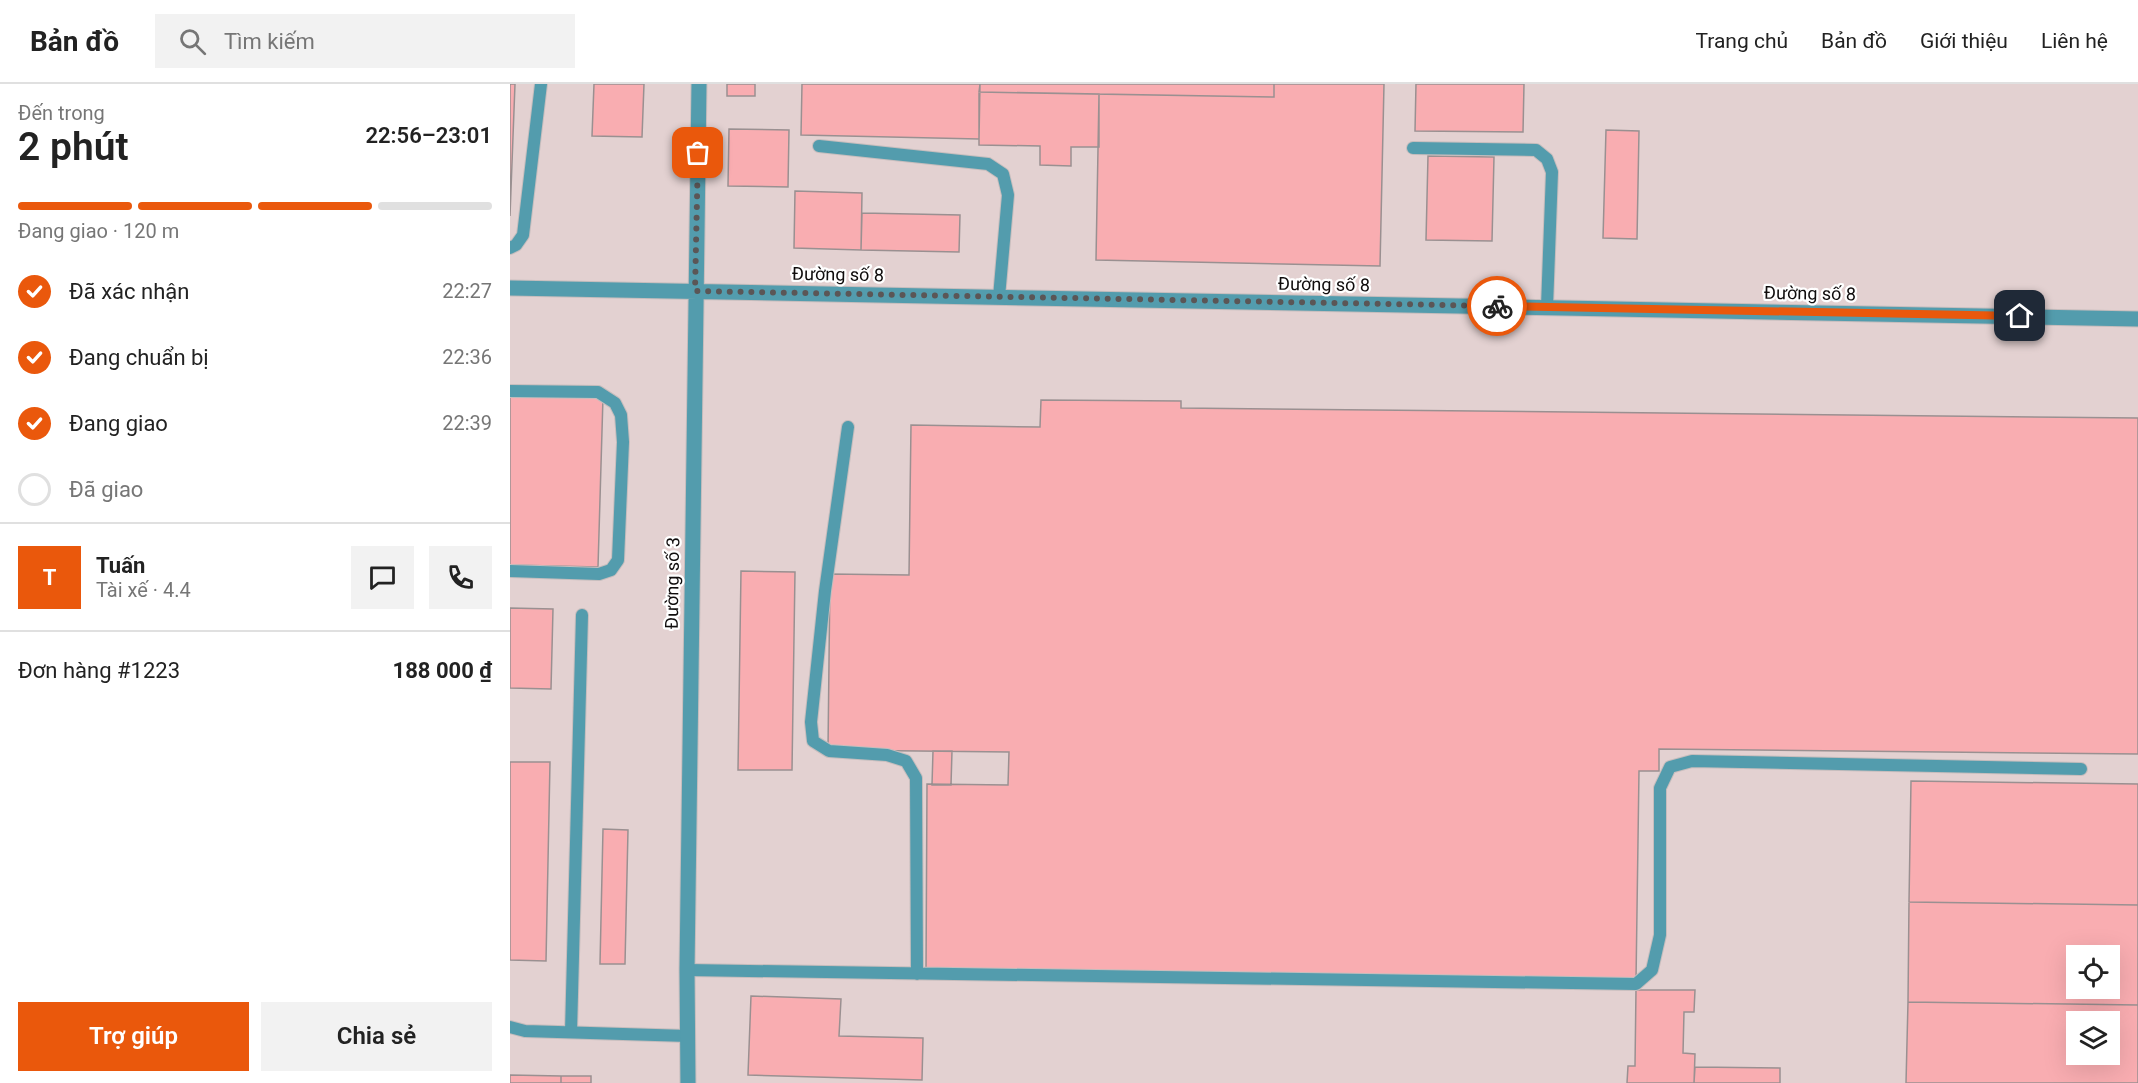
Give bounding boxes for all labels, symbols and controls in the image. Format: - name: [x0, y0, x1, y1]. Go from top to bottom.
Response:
- search box: [155, 14, 575, 68]
- text: Bản đồ: [30, 25, 119, 58]
- icon: search: [176, 25, 209, 58]
- text: Tìm kiếm: [224, 29, 315, 54]
- text: Trang chủ: [1695, 29, 1788, 53]
- text: Bản đồ: [1821, 29, 1887, 53]
- text: Giới thiệu: [1920, 29, 2008, 53]
- text: Liên hệ: [2041, 29, 2108, 53]
- text: Đến trong: [18, 101, 105, 125]
- text: 22:56–23:01: [365, 123, 492, 148]
- text: 2 phút: [18, 124, 129, 170]
- pin: [672, 127, 723, 178]
- icon: bag: [681, 136, 714, 169]
- text: Đang giao · 120 m: [18, 219, 179, 243]
- street label: Đường số 8: [792, 263, 884, 285]
- street label: Đường số 8: [1278, 273, 1370, 295]
- icon: check: [18, 275, 51, 308]
- courier: [1467, 276, 1527, 336]
- text: Đã xác nhận: [69, 279, 189, 304]
- text: 22:27: [442, 279, 492, 303]
- street label: Đường số 8: [1764, 282, 1856, 304]
- icon: bike: [1481, 290, 1514, 323]
- pin: [1994, 290, 2045, 341]
- icon: home: [2003, 299, 2036, 332]
- icon: check: [18, 341, 51, 374]
- text: Đang chuẩn bị: [69, 345, 209, 370]
- text: 22:36: [442, 345, 492, 369]
- icon: check: [18, 407, 51, 440]
- text: Đang giao: [69, 411, 168, 436]
- text: 22:39: [442, 411, 492, 435]
- text: Đã giao: [69, 477, 143, 502]
- street label: Đường số 3: [661, 537, 683, 629]
- button: chat: [351, 546, 414, 609]
- button: phone: [429, 546, 492, 609]
- text: Tuấn: [96, 553, 145, 578]
- text: T: [43, 565, 56, 590]
- text: Tài xế · 4.4: [96, 578, 191, 602]
- text: Đơn hàng #1223: [18, 658, 180, 683]
- text: 188 000 ₫: [393, 658, 492, 683]
- map controls: [2066, 945, 2120, 1065]
- button: locate: [2066, 945, 2120, 999]
- button: Trợ giúp: [18, 1002, 249, 1071]
- button: Chia sẻ: [261, 1002, 492, 1071]
- button: layers: [2066, 1011, 2120, 1065]

